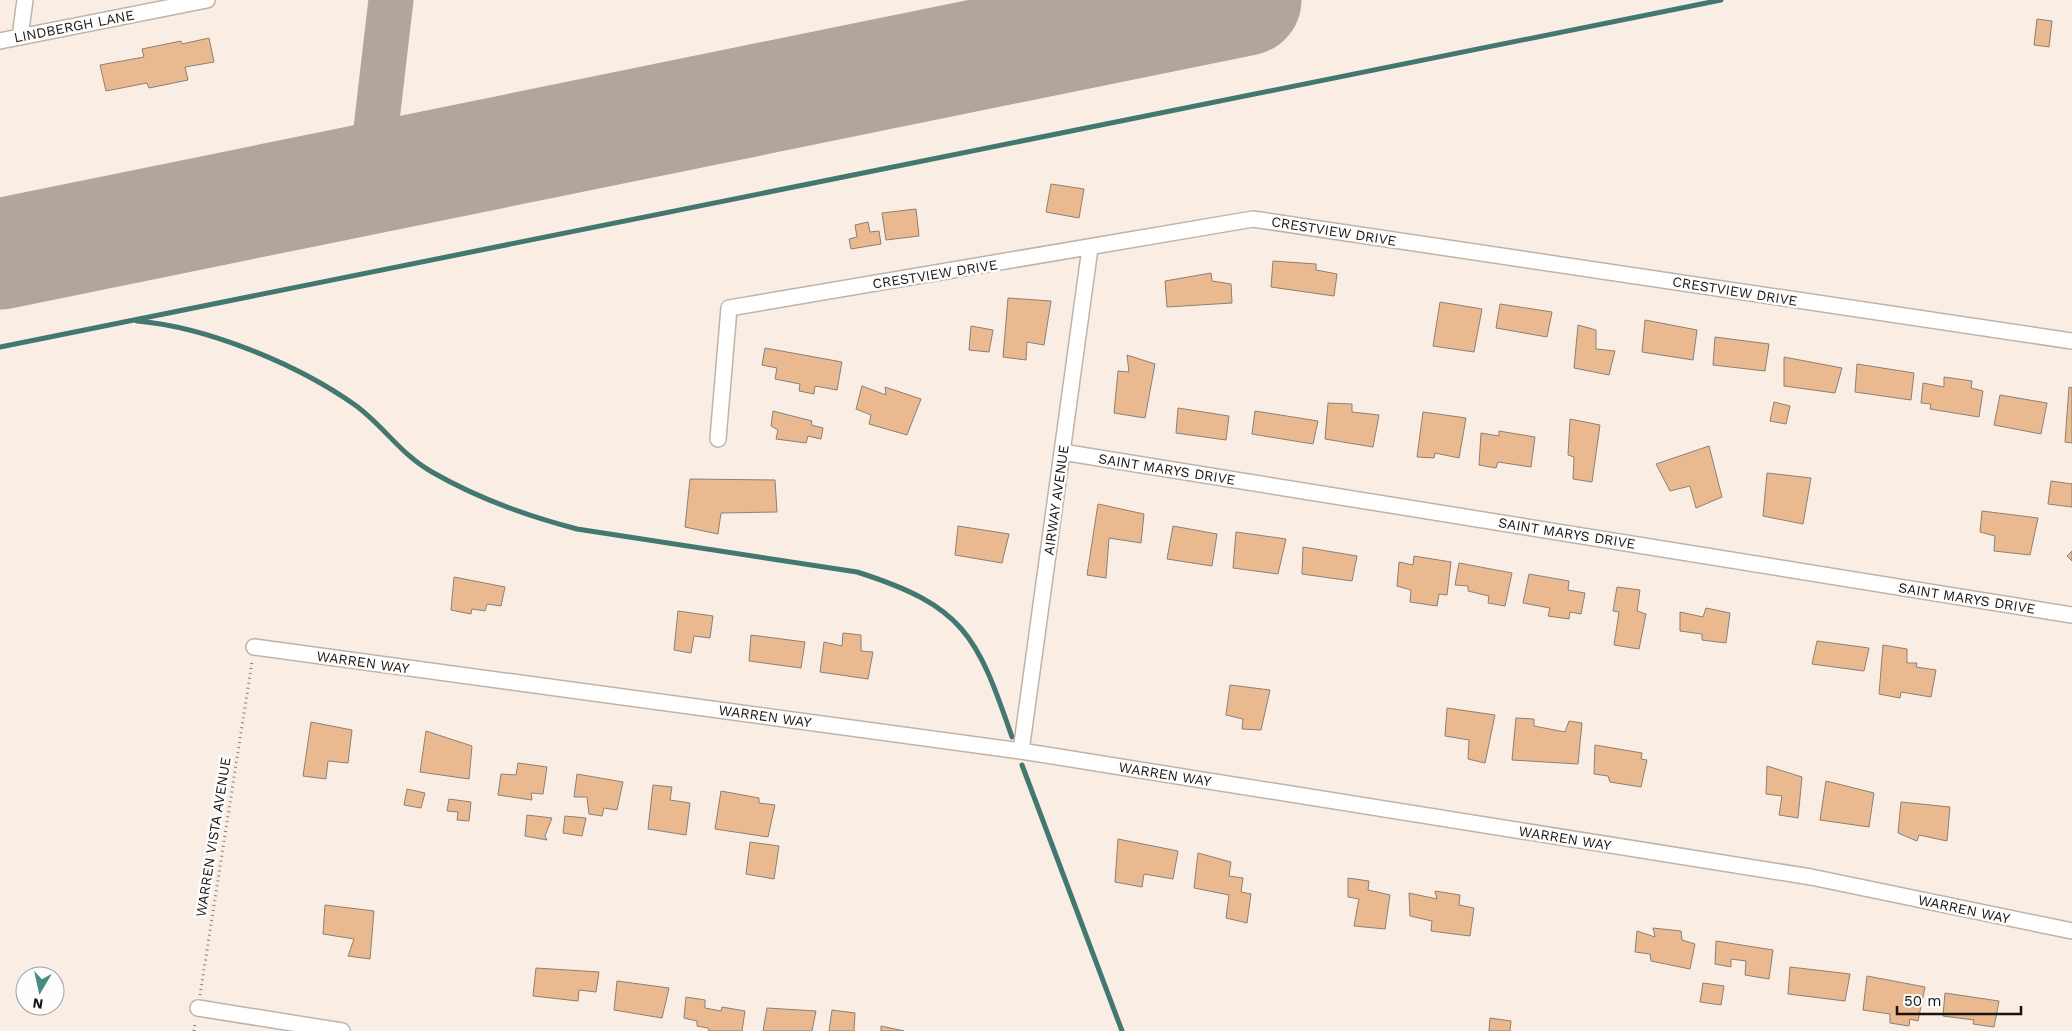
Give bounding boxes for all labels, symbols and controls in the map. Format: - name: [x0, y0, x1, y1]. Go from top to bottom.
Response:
- street label: LINDBERGH LANE: [12, 6, 136, 46]
- street label: CRESTVIEW DRIVE: [1270, 213, 1398, 249]
- street label: CRESTVIEW DRIVE: [871, 256, 999, 292]
- street label: CRESTVIEW DRIVE: [1671, 273, 1799, 309]
- street label: AIRWAY AVENUE: [1040, 444, 1072, 556]
- street label: SAINT MARYS DRIVE: [1097, 450, 1237, 488]
- street label: SAINT MARYS DRIVE: [1497, 514, 1637, 552]
- street label: SAINT MARYS DRIVE: [1897, 579, 2037, 617]
- street label: WARREN WAY: [316, 648, 410, 676]
- street label: WARREN WAY: [718, 702, 812, 730]
- street label: WARREN VISTA AVENUE: [192, 756, 234, 918]
- street label: WARREN WAY: [1118, 759, 1212, 789]
- street label: WARREN WAY: [1518, 823, 1612, 853]
- street label: WARREN WAY: [1917, 891, 2011, 927]
- north arrow: [15, 966, 65, 1016]
- scale bar: [1897, 984, 2021, 1016]
- text: 50 m: [1904, 992, 1941, 1010]
- text: N: [32, 995, 44, 1013]

